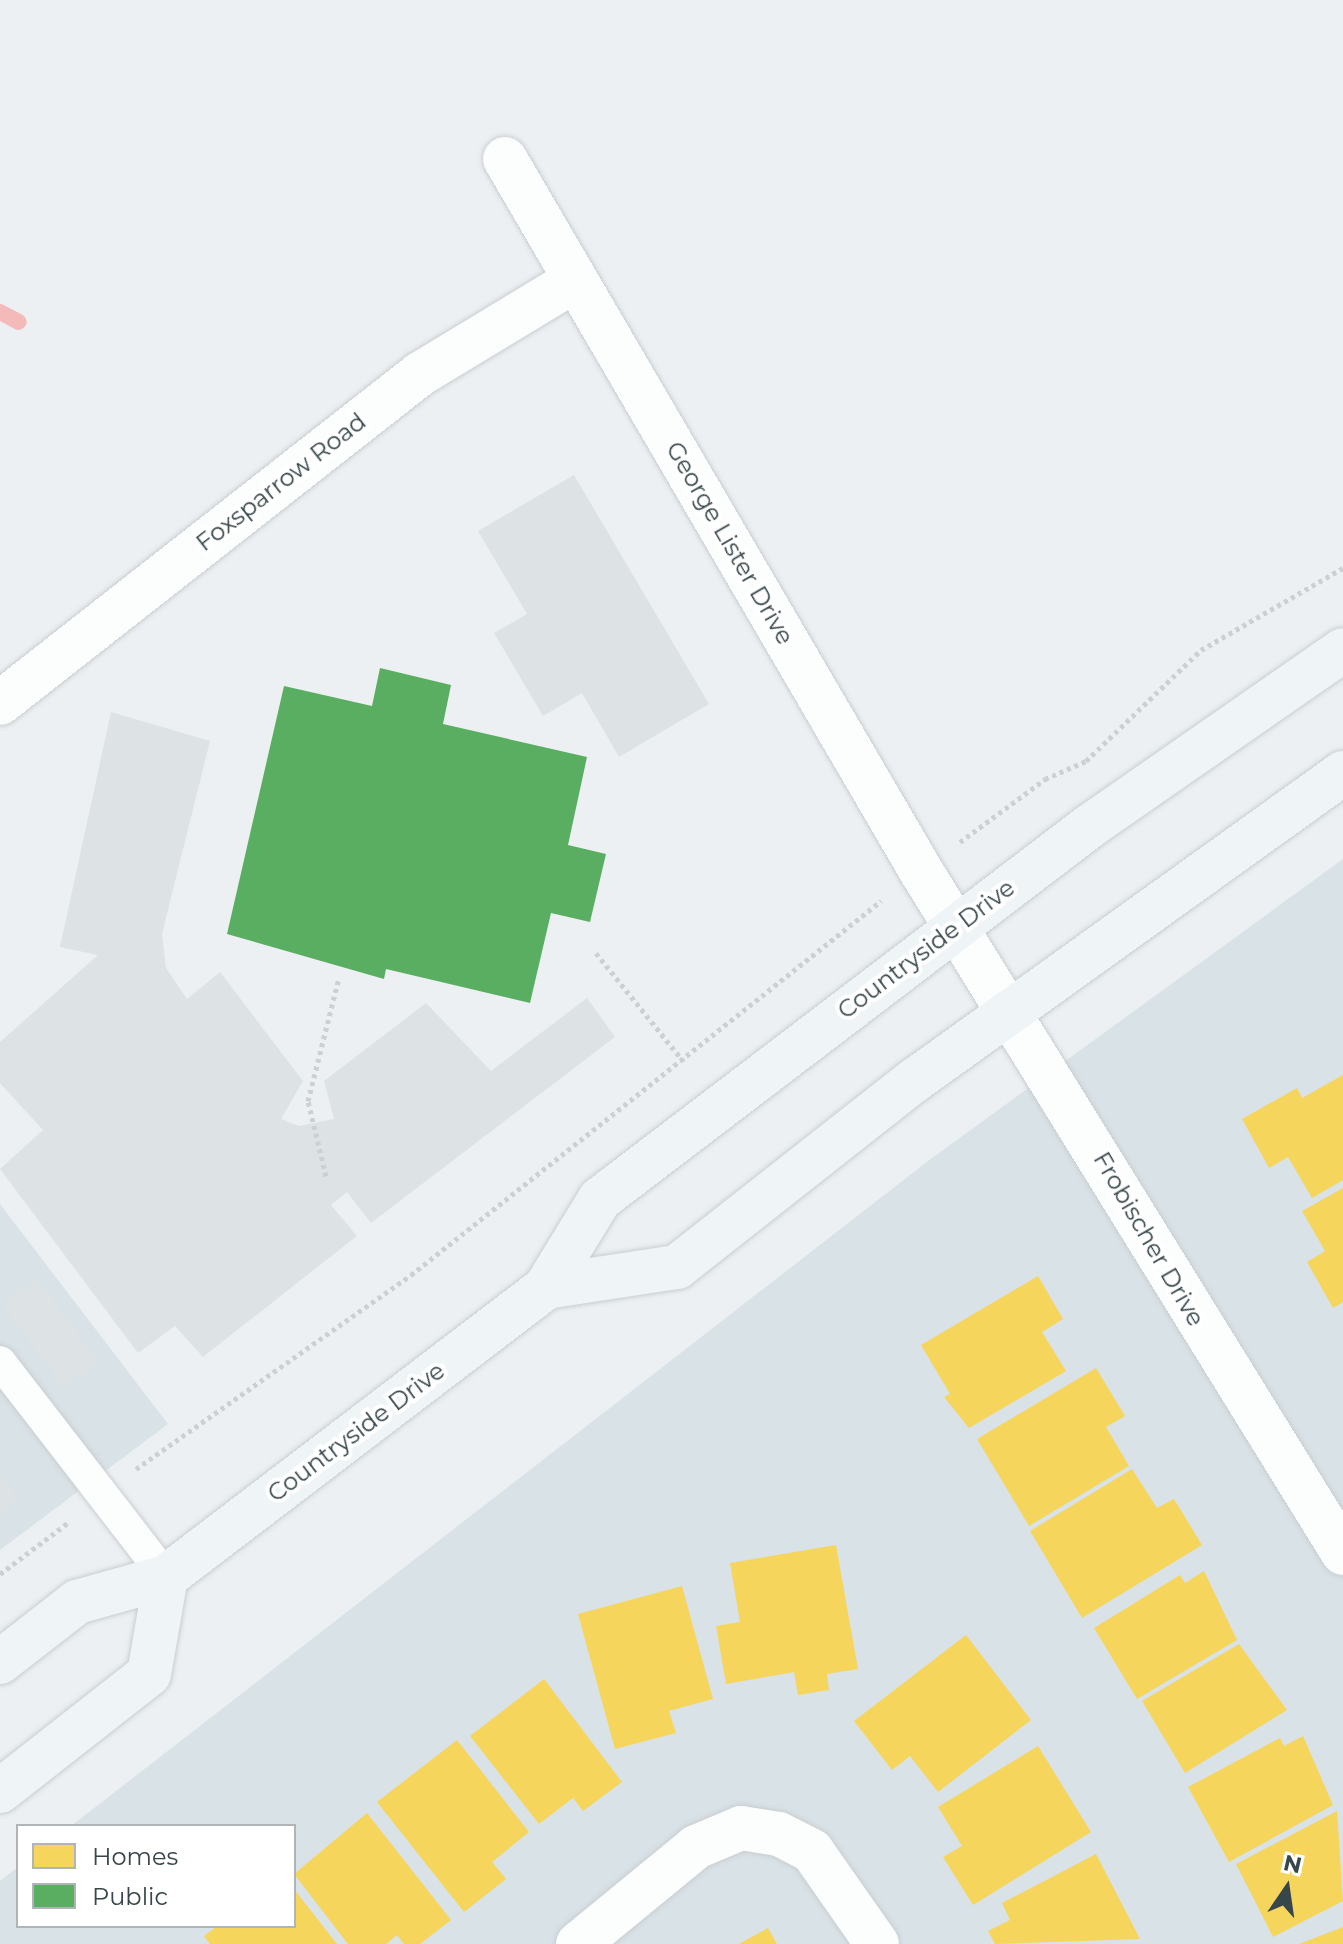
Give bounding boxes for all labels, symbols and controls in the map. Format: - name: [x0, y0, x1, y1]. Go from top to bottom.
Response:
- street label: Foxsparrow Road: [190, 407, 372, 557]
- street label: George Lister Drive: [660, 436, 800, 650]
- street label: Countryside Drive: [832, 873, 1020, 1025]
- street label: Frobischer Drive: [1087, 1147, 1211, 1331]
- street label: Countryside Drive: [262, 1356, 450, 1508]
- legend: [16, 1824, 296, 1928]
- text: Homes: [92, 1842, 178, 1871]
- north arrow: [1247, 1848, 1327, 1928]
- text: N: [1281, 1849, 1304, 1879]
- text: Public: [92, 1882, 168, 1911]

